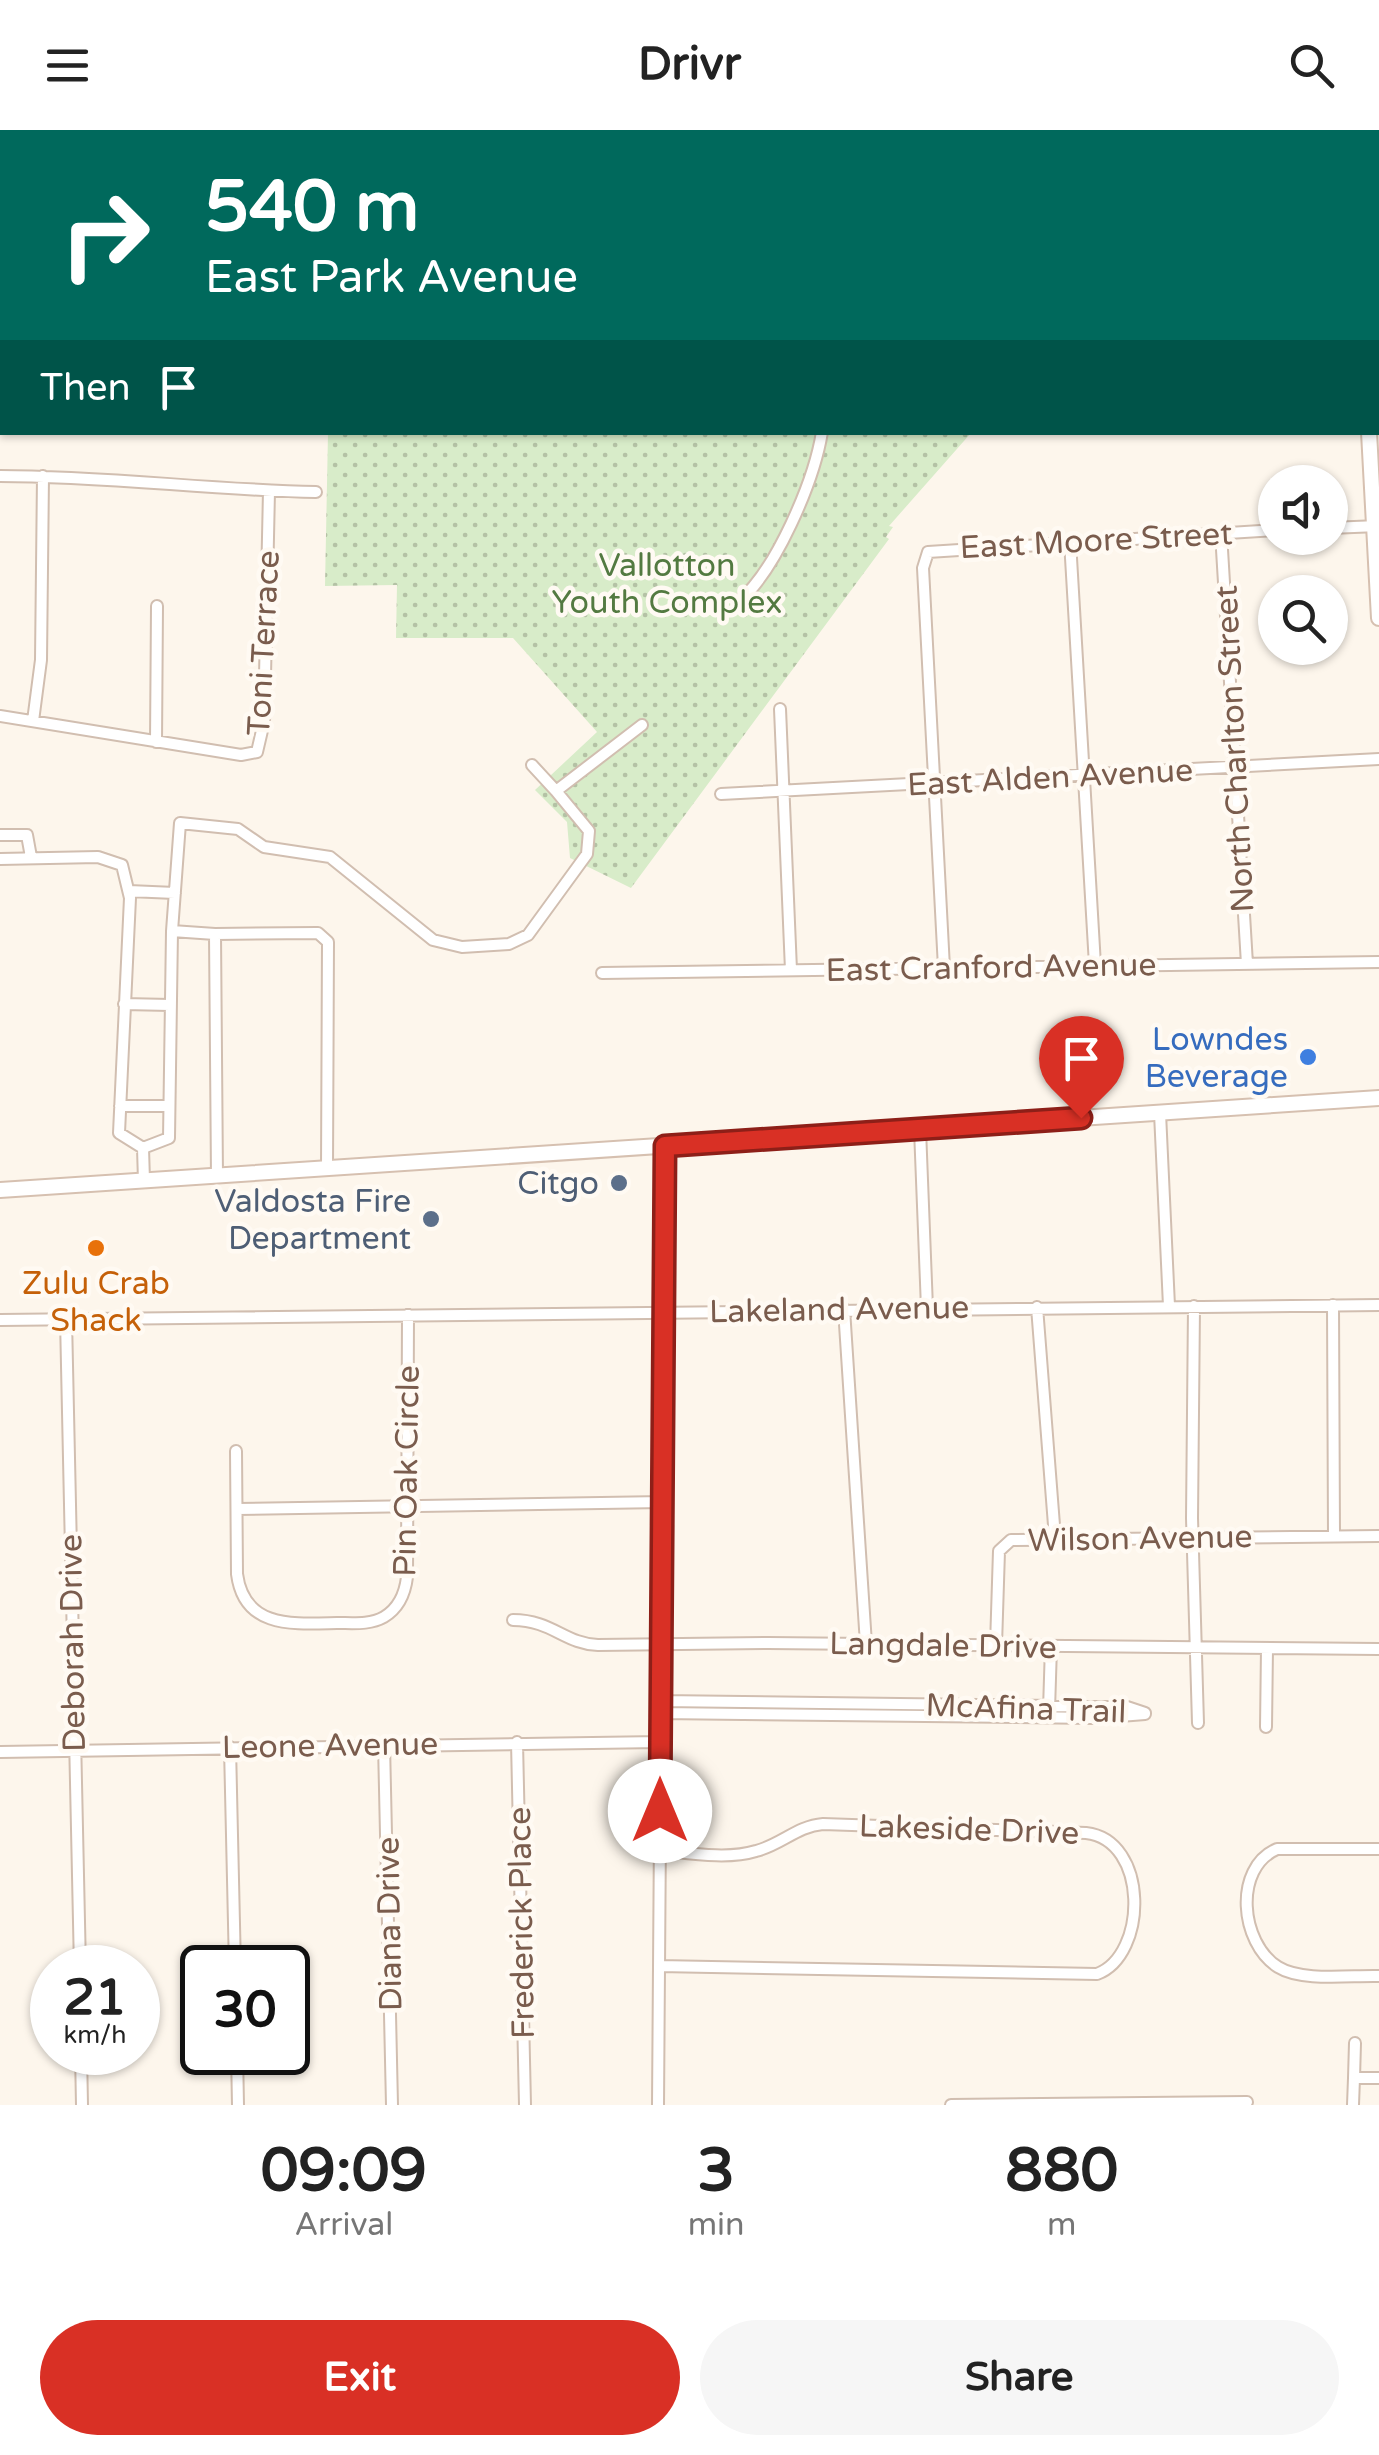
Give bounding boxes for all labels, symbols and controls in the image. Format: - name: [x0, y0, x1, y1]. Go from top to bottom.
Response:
- icon: menu: [40, 38, 95, 93]
- text: Drivr: [638, 38, 741, 92]
- icon: search: [1284, 38, 1339, 93]
- text: 540 m: [205, 166, 419, 250]
- icon: right: [40, 170, 170, 300]
- text: East Park Avenue: [205, 251, 578, 305]
- icon: arrive: [151, 360, 206, 415]
- text: Then: [40, 365, 131, 411]
- map controls: [1258, 465, 1348, 665]
- button: sound: [1258, 465, 1348, 555]
- street label: East Moore Street: [959, 515, 1233, 567]
- park label: Vallotton Youth Complex: [552, 547, 782, 622]
- street label: Toni Terrace: [240, 549, 288, 737]
- button: search: [1258, 575, 1348, 665]
- street label: North Charlton Street: [1207, 584, 1263, 914]
- street label: East Alden Avenue: [906, 752, 1194, 804]
- street label: East Cranford Avenue: [825, 946, 1157, 990]
- pin: [1039, 1016, 1124, 1119]
- place label: Lowndes Beverage: [1145, 1021, 1288, 1096]
- icon: arrive: [1054, 1031, 1109, 1086]
- marker: Lowndes Beverage: [1297, 1046, 1319, 1068]
- place label: Citgo: [517, 1165, 599, 1203]
- marker: Citgo: [608, 1172, 630, 1194]
- place label: Valdosta Fire Department: [214, 1183, 411, 1258]
- marker: Valdosta Fire Department: [420, 1208, 442, 1230]
- marker: Zulu Crab Shack: [85, 1237, 107, 1259]
- place label: Zulu Crab Shack: [22, 1265, 170, 1340]
- street label: Lakeland Avenue: [709, 1289, 969, 1331]
- street label: Pin Oak Circle: [386, 1365, 428, 1577]
- street label: Wilson Avenue: [1027, 1518, 1253, 1560]
- street label: Deborah Drive: [52, 1534, 94, 1752]
- street label: Langdale Drive: [829, 1625, 1057, 1667]
- street label: McAfina Trail: [925, 1687, 1127, 1731]
- street label: Leone Avenue: [221, 1725, 439, 1767]
- position arrow: [608, 1759, 712, 1863]
- street label: Frederick Place: [501, 1807, 543, 2039]
- street label: Lakeside Drive: [858, 1807, 1080, 1853]
- street label: Diana Drive: [369, 1837, 411, 2011]
- speed limit sign: 30: [180, 1945, 310, 2075]
- text: 21: [64, 1968, 126, 2028]
- text: km/h: [64, 2020, 126, 2050]
- text: 09:09: [261, 2135, 427, 2207]
- text: 3: [697, 2135, 735, 2207]
- text: 880: [1005, 2135, 1118, 2207]
- text: Arrival: [294, 2206, 393, 2244]
- text: min: [688, 2206, 745, 2244]
- text: m: [1047, 2206, 1076, 2244]
- button: Exit: [40, 2320, 680, 2435]
- button: Share: [700, 2320, 1339, 2435]

